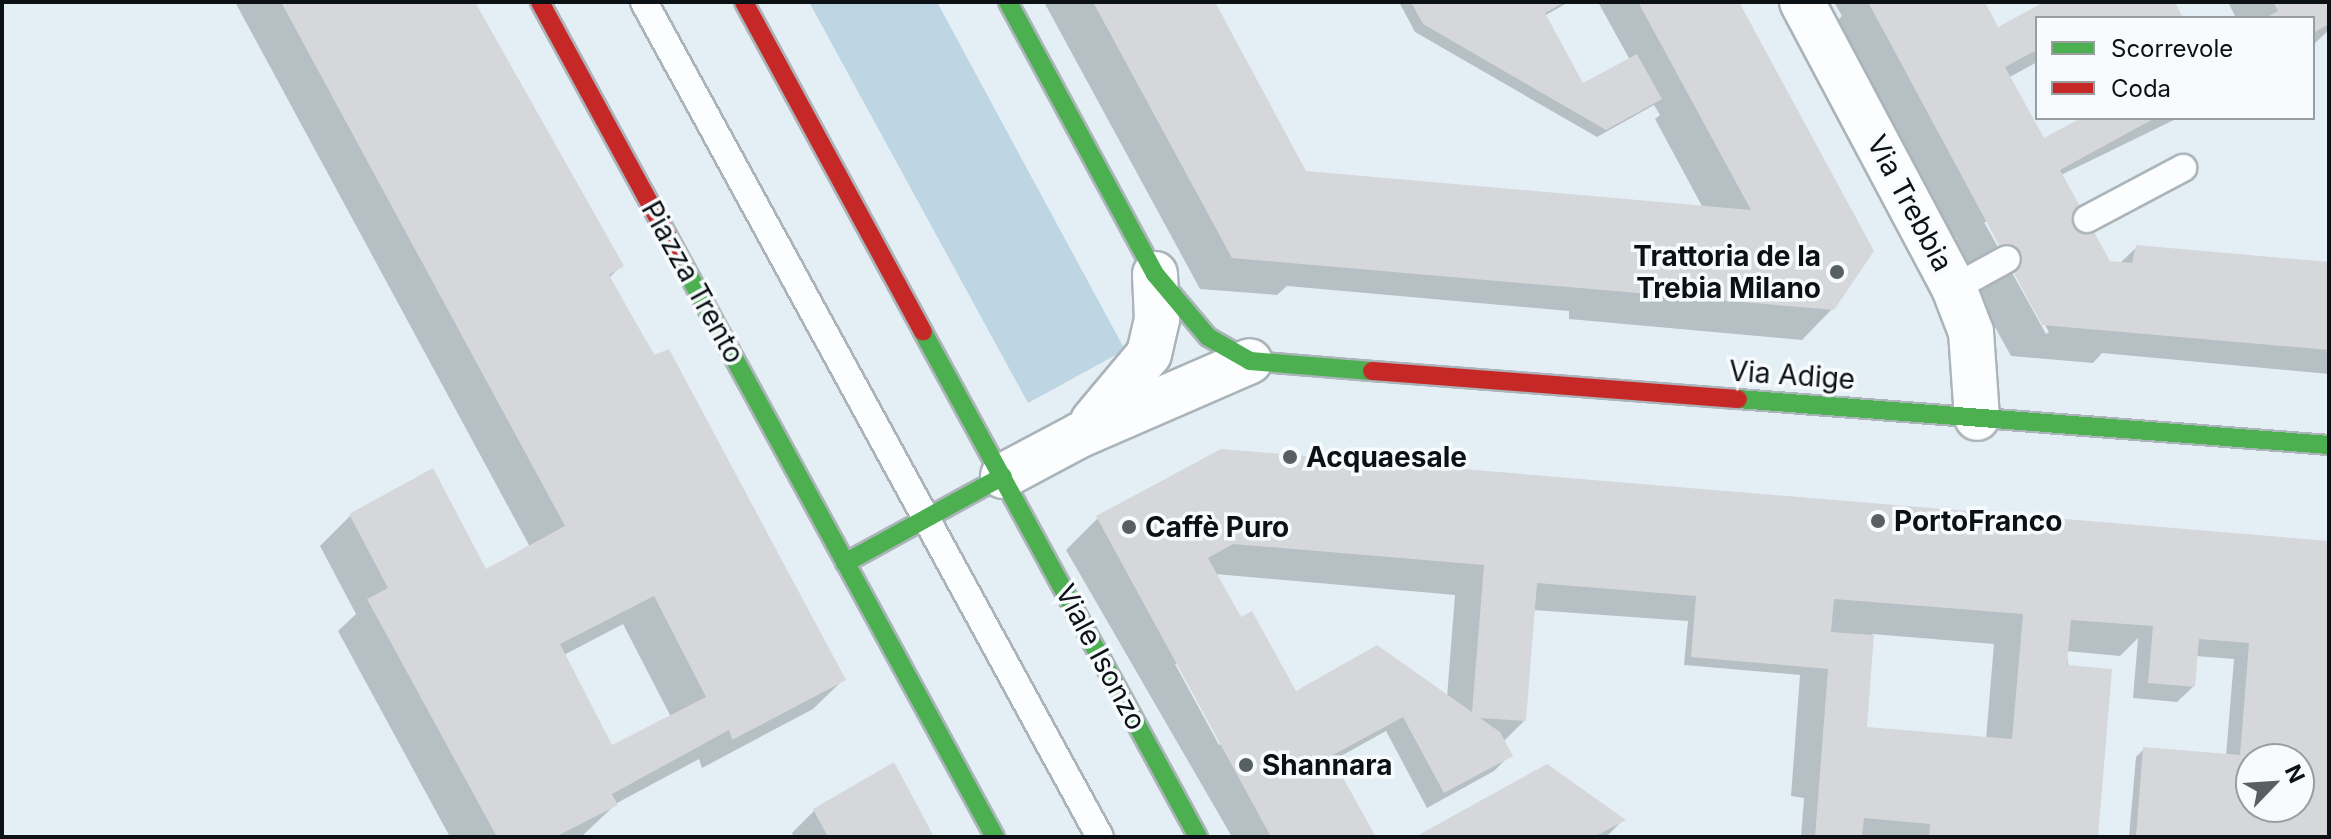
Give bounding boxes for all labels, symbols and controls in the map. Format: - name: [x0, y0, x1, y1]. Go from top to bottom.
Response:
- legend: [2035, 16, 2315, 120]
- text: Scorrevole: [2111, 34, 2233, 63]
- text: Coda: [2111, 74, 2171, 103]
- street label: Via Trebbia: [1860, 129, 1960, 277]
- street label: Piazza Trento: [635, 195, 751, 369]
- place label: Trattoria de la Trebia Milano: [1633, 239, 1821, 305]
- marker: Trattoria de la Trebia Milano: [1828, 263, 1846, 281]
- street label: Via Adige: [1728, 354, 1856, 396]
- place label: Acquaesale: [1306, 440, 1467, 474]
- marker: Acquaesale: [1281, 448, 1299, 466]
- place label: PortoFranco: [1894, 504, 2062, 538]
- place label: Caffè Puro: [1145, 510, 1289, 544]
- marker: PortoFranco: [1869, 512, 1887, 530]
- marker: Caffè Puro: [1120, 518, 1138, 536]
- street label: Viale Isonzo: [1049, 578, 1153, 736]
- north arrow: [2235, 743, 2315, 823]
- place label: Shannara: [1262, 748, 1392, 782]
- marker: Shannara: [1237, 756, 1255, 774]
- text: N: [2280, 761, 2310, 787]

